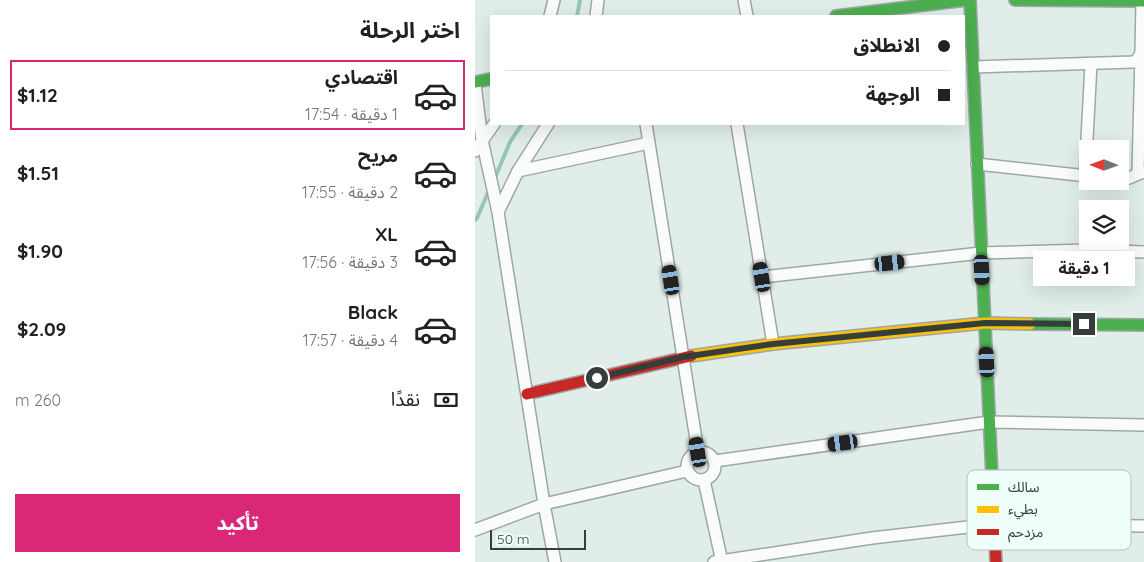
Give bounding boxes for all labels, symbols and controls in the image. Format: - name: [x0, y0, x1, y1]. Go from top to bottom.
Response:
- text: اختر الرحلة: [360, 16, 460, 44]
- text: الانطلاق: [854, 33, 920, 57]
- text: اقتصادي: [325, 65, 398, 89]
- icon: car: [413, 73, 458, 118]
- text: الوجهة: [866, 82, 920, 106]
- text: $1.12: [17, 83, 58, 107]
- text: 1 دقيقة · 17:54: [305, 104, 398, 124]
- north arrow: [1079, 140, 1129, 190]
- map controls: [1079, 140, 1129, 250]
- text: مريح: [358, 143, 398, 167]
- icon: car: [413, 151, 458, 196]
- text: $1.51: [17, 161, 59, 185]
- text: 2 دقيقة · 17:55: [302, 182, 398, 202]
- button: layers: [1079, 200, 1129, 250]
- text: XL: [375, 222, 398, 246]
- icon: car: [413, 229, 458, 274]
- text: $1.90: [17, 239, 63, 263]
- text: 3 دقيقة · 17:56: [302, 252, 398, 272]
- callout: 1 دقيقة: [1033, 252, 1135, 286]
- car: [874, 254, 905, 272]
- car: [973, 255, 990, 285]
- text: 1 دقيقة: [1059, 258, 1109, 278]
- car: [752, 261, 771, 293]
- car: [661, 264, 680, 296]
- text: Black: [348, 300, 398, 324]
- icon: car: [413, 307, 458, 352]
- route end: [1073, 313, 1095, 335]
- text: $2.09: [17, 317, 66, 341]
- text: 4 دقيقة · 17:57: [303, 330, 398, 350]
- car: [978, 347, 995, 377]
- route start: [586, 367, 608, 389]
- icon: cash: [432, 386, 460, 414]
- text: نقدًا: [391, 387, 420, 411]
- text: 260 m: [15, 390, 61, 410]
- car: [827, 433, 858, 453]
- car: [688, 436, 707, 468]
- legend: [967, 470, 1131, 550]
- text: سالك: [1008, 478, 1040, 496]
- button: تأكيد: [15, 494, 460, 552]
- text: بطيء: [1008, 500, 1038, 520]
- text: مزدحم: [1008, 523, 1043, 543]
- scale bar: [490, 527, 586, 550]
- text: 50 m: [497, 530, 530, 548]

